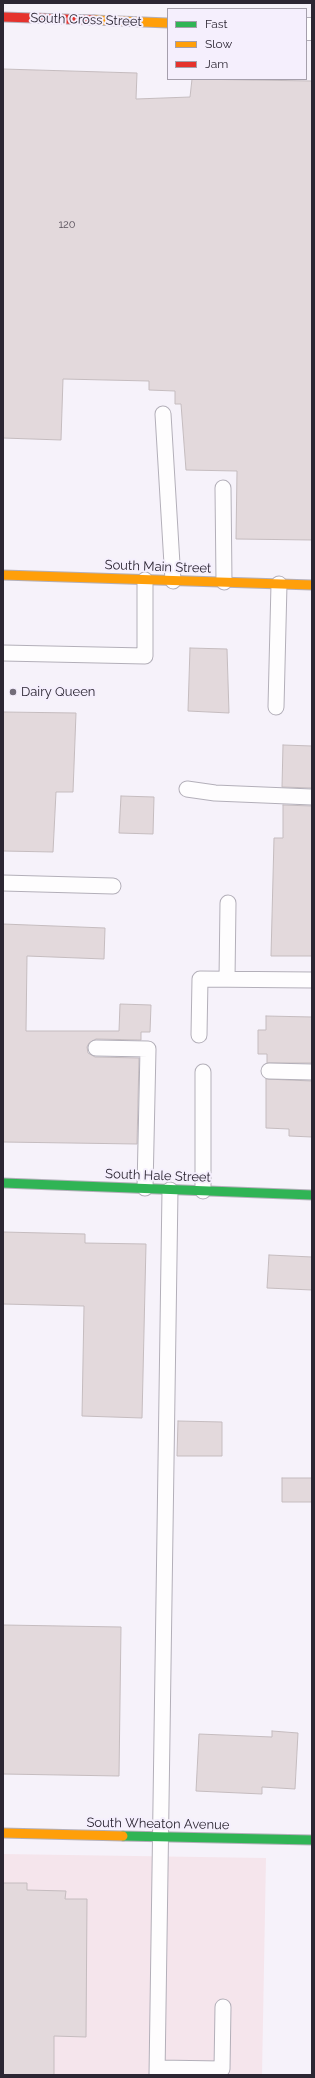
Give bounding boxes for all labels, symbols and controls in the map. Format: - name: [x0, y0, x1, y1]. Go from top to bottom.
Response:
- legend: [167, 8, 307, 80]
- street label: South Cross Street: [30, 10, 142, 30]
- text: Fast: [205, 17, 228, 31]
- text: Slow: [205, 37, 232, 51]
- text: Jam: [205, 57, 228, 71]
- house number: 120: [58, 218, 76, 232]
- street label: South Main Street: [104, 557, 212, 577]
- place label: Dairy Queen: [21, 684, 95, 700]
- marker: Dairy Queen: [8, 687, 18, 697]
- street label: South Hale Street: [105, 1166, 211, 1186]
- street label: South Wheaton Avenue: [86, 1815, 230, 1833]

